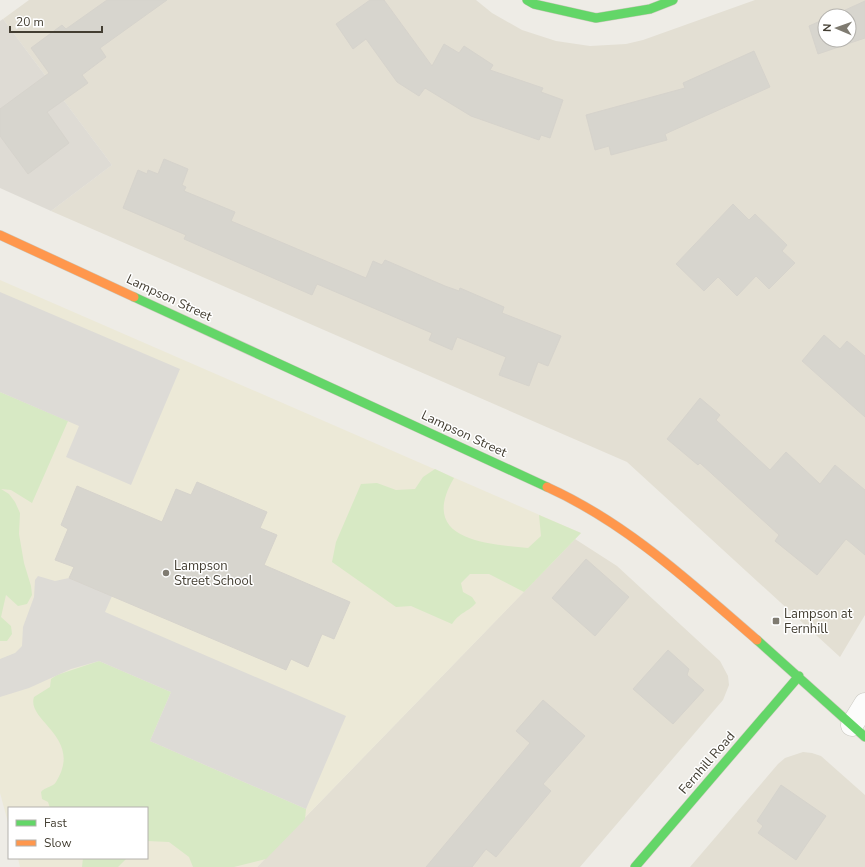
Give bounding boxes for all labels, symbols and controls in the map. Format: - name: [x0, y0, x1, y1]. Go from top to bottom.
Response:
- scale bar: [10, 8, 102, 34]
- north arrow: [817, 8, 857, 48]
- text: 20 m: [16, 14, 44, 30]
- text: N: [820, 23, 835, 32]
- street label: Lampson Street: [123, 270, 215, 326]
- street label: Lampson Street: [418, 406, 510, 462]
- place label: Lampson Street School: [174, 557, 253, 590]
- marker: Lampson Street School: [161, 568, 171, 578]
- place label: Lampson at Fernhill: [784, 605, 853, 638]
- marker: Lampson at Fernhill: [771, 616, 781, 626]
- street label: Fernhill Road: [675, 728, 739, 798]
- legend: [8, 807, 148, 859]
- text: Fast: [44, 815, 67, 831]
- text: Slow: [44, 835, 72, 851]

